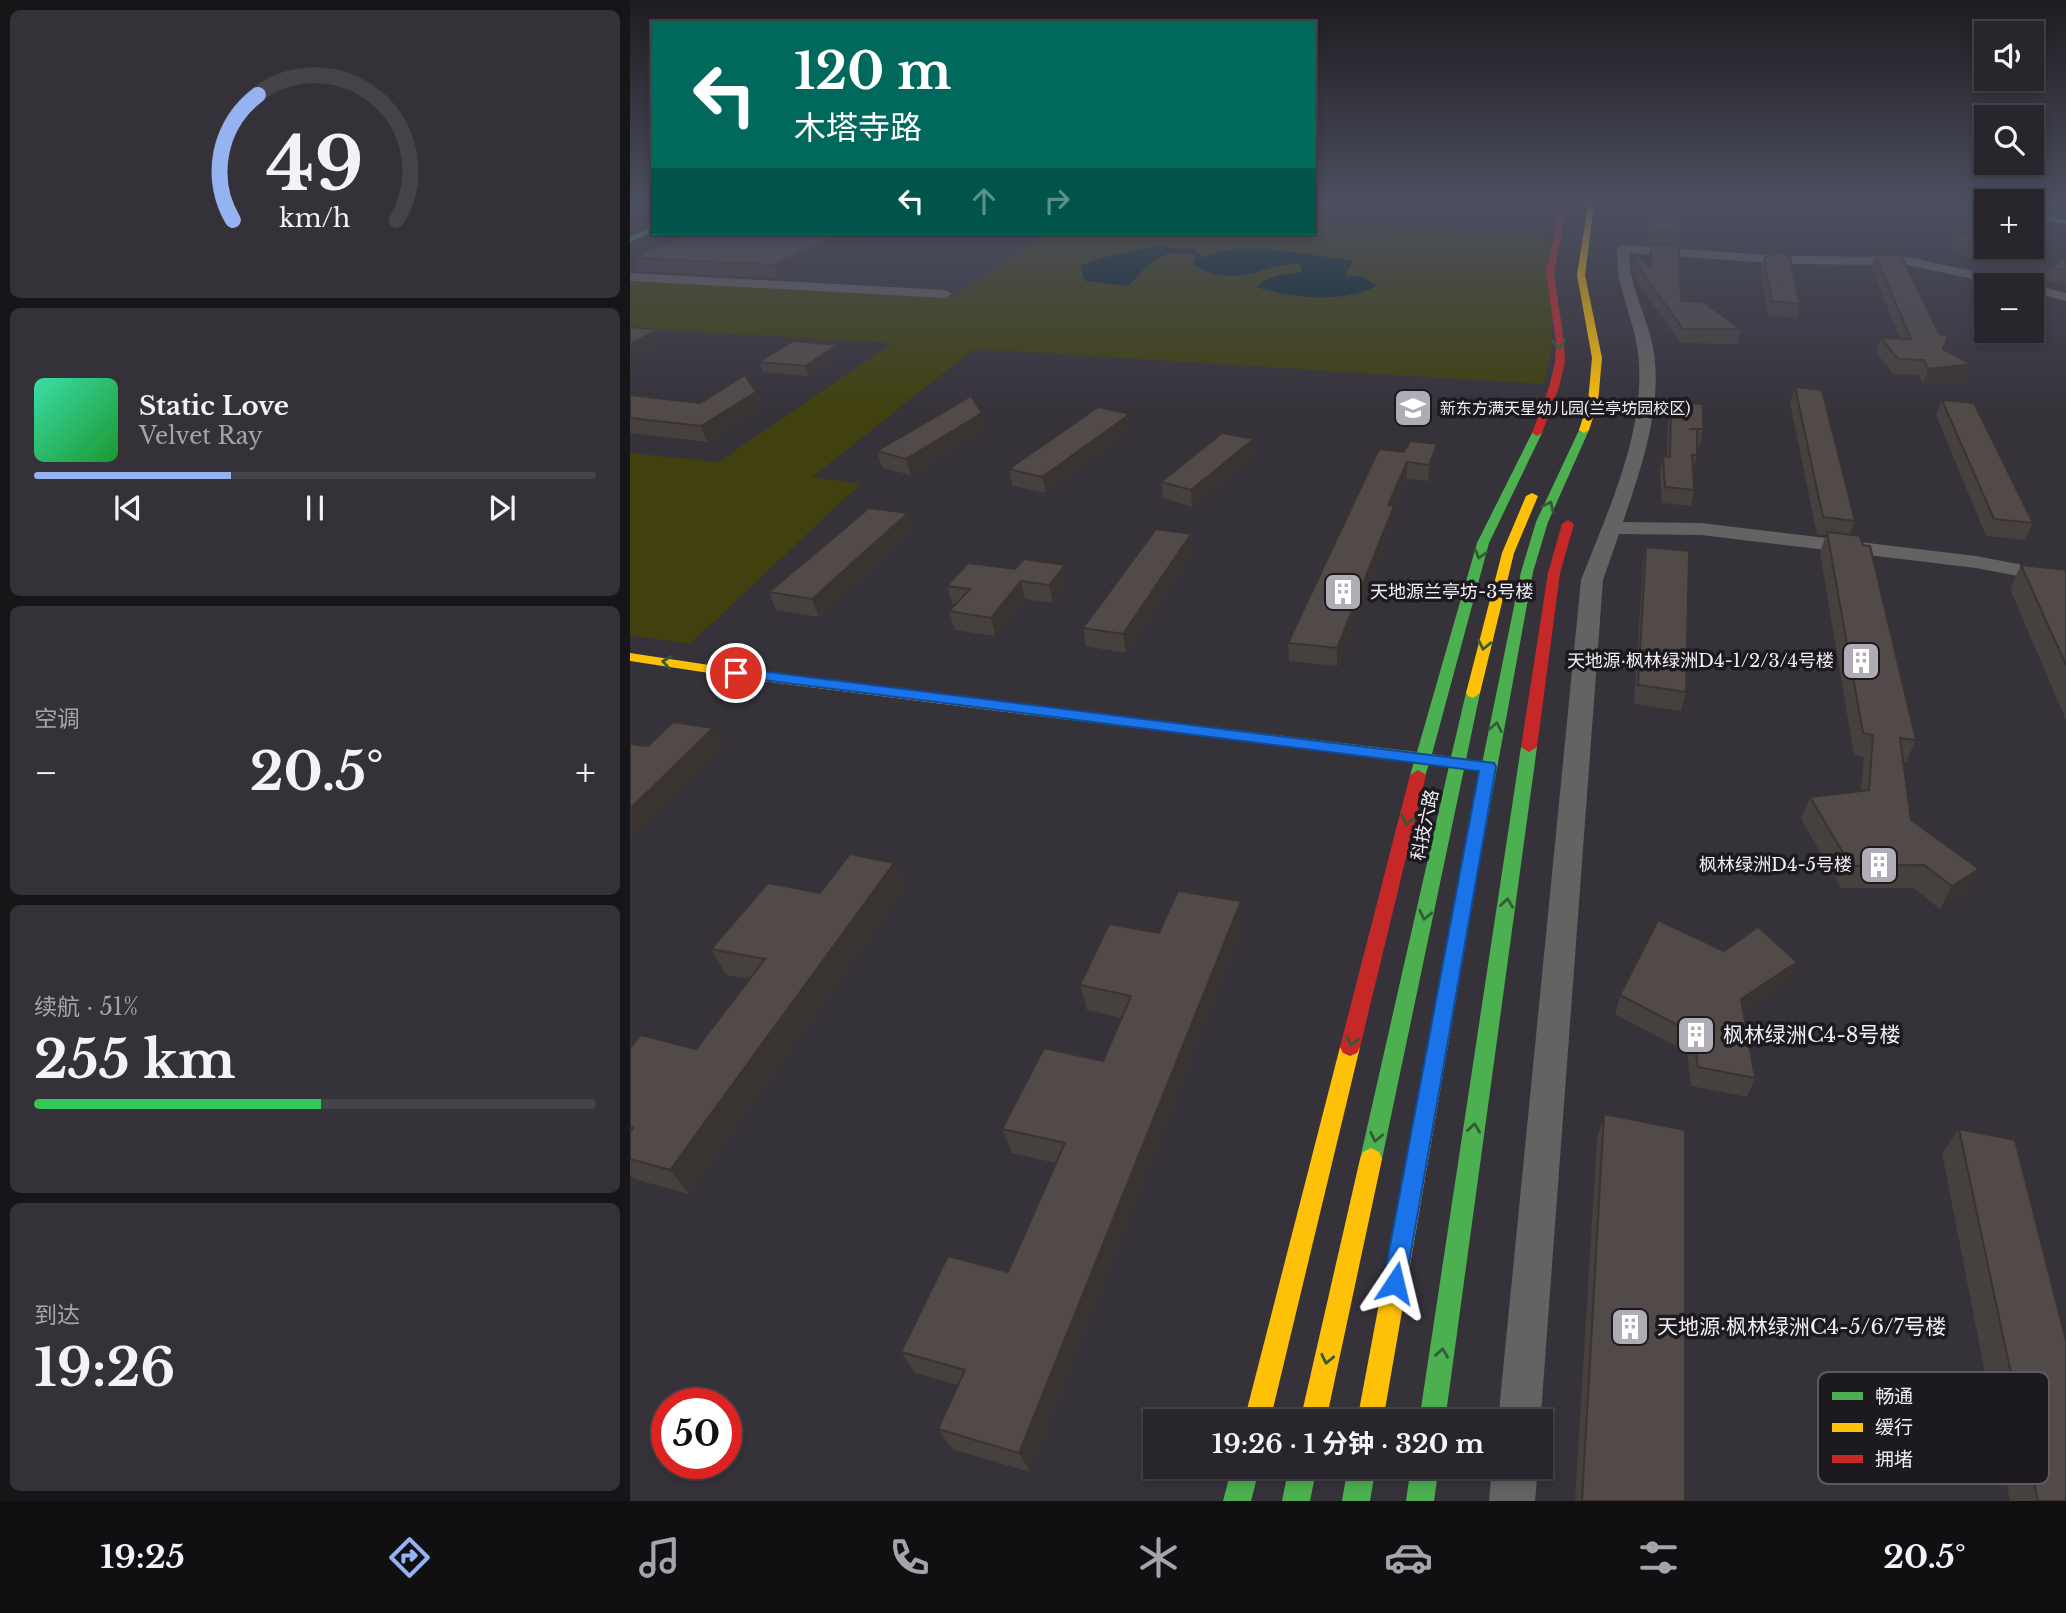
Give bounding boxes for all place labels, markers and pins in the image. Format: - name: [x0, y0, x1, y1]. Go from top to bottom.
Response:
- school or university icon: 新东方满天星幼儿园(兰亭坊园校区): [1392, 387, 1434, 429]
- place label: 新东方满天星幼儿园(兰亭坊园校区): [1440, 398, 1691, 418]
- building icon: 天地源兰亭坊-3号楼: [1322, 571, 1364, 613]
- place label: 天地源兰亭坊-3号楼: [1370, 581, 1533, 603]
- building icon: 天地源·枫林绿洲D4-1/2/3/4号楼: [1840, 640, 1882, 682]
- pin: [706, 643, 766, 703]
- place label: 天地源·枫林绿洲D4-1/2/3/4号楼: [1567, 650, 1834, 672]
- building icon: 枫林绿洲D4-5号楼: [1858, 844, 1900, 886]
- place label: 枫林绿洲D4-5号楼: [1699, 854, 1852, 876]
- building icon: 枫林绿洲C4-8号楼: [1675, 1014, 1717, 1056]
- place label: 枫林绿洲C4-8号楼: [1723, 1022, 1901, 1048]
- building icon: 天地源·枫林绿洲C4-5/6/7号楼: [1609, 1306, 1651, 1348]
- place label: 天地源·枫林绿洲C4-5/6/7号楼: [1657, 1314, 1946, 1340]

